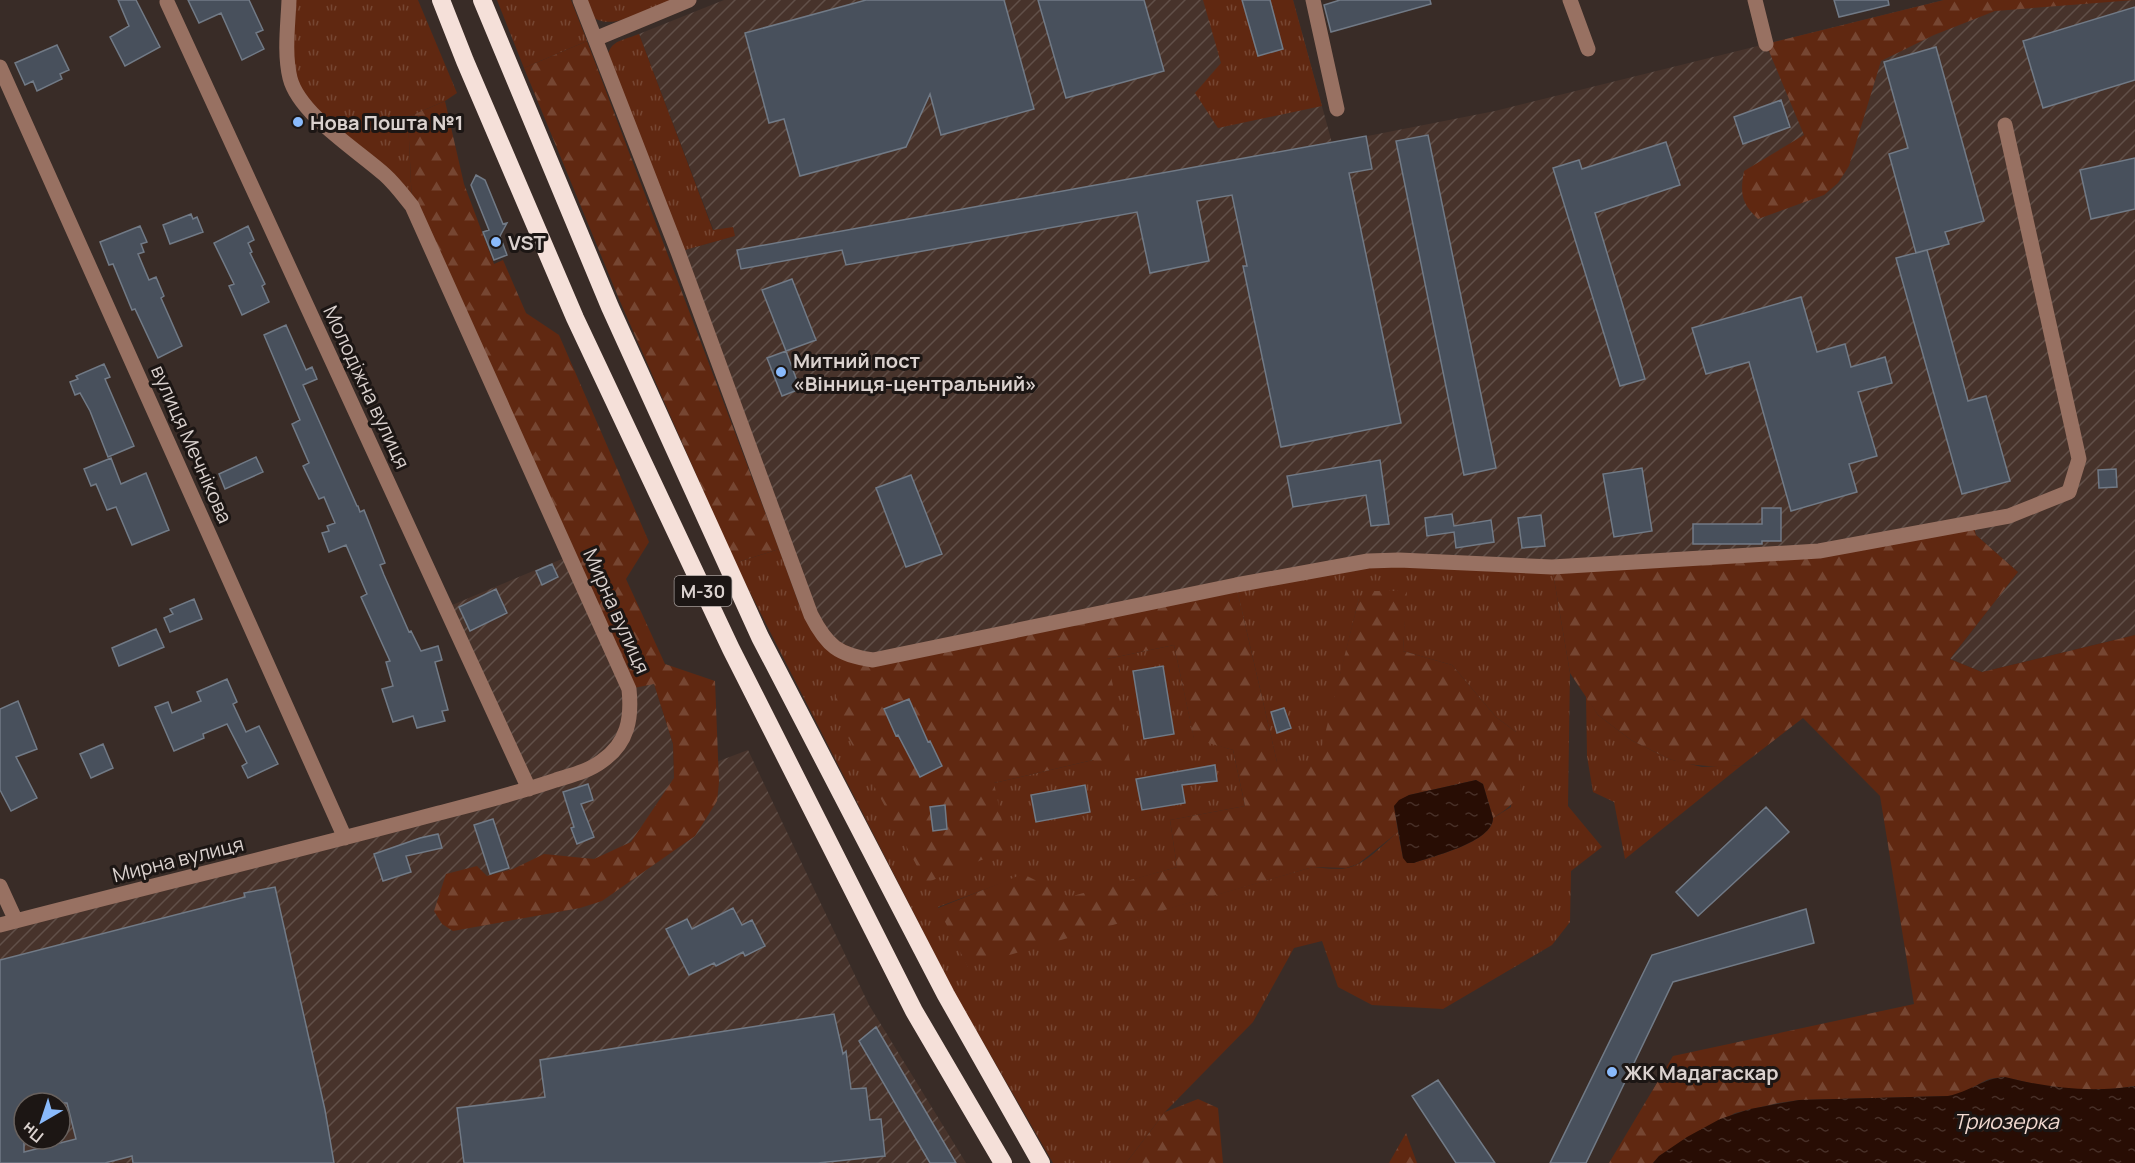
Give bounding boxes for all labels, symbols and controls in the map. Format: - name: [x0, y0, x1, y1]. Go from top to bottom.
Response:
- place label: Нова Пошта №1: [310, 109, 463, 136]
- marker: Нова Пошта №1: [291, 115, 305, 129]
- place label: VST: [508, 229, 546, 256]
- marker: VST: [489, 235, 503, 249]
- street label: Молодіжна вулиця: [317, 301, 417, 473]
- place label: Митний пост «Вінниця-центральний»: [793, 347, 1037, 397]
- street label: вулиця Мечнікова: [145, 361, 239, 527]
- marker: Митний пост «Вінниця-центральний»: [774, 365, 788, 379]
- street label: Мирна вулиця: [577, 544, 657, 678]
- road number: М-30: [674, 576, 732, 606]
- street label: Мирна вулиця: [110, 830, 246, 888]
- place label: ЖК Мадагаскар: [1624, 1059, 1779, 1086]
- marker: ЖК Мадагаскар: [1605, 1065, 1619, 1079]
- north arrow: [12, 1091, 72, 1151]
- water label: Триозерка: [1953, 1107, 2060, 1135]
- text: Пн: [17, 1117, 48, 1148]

